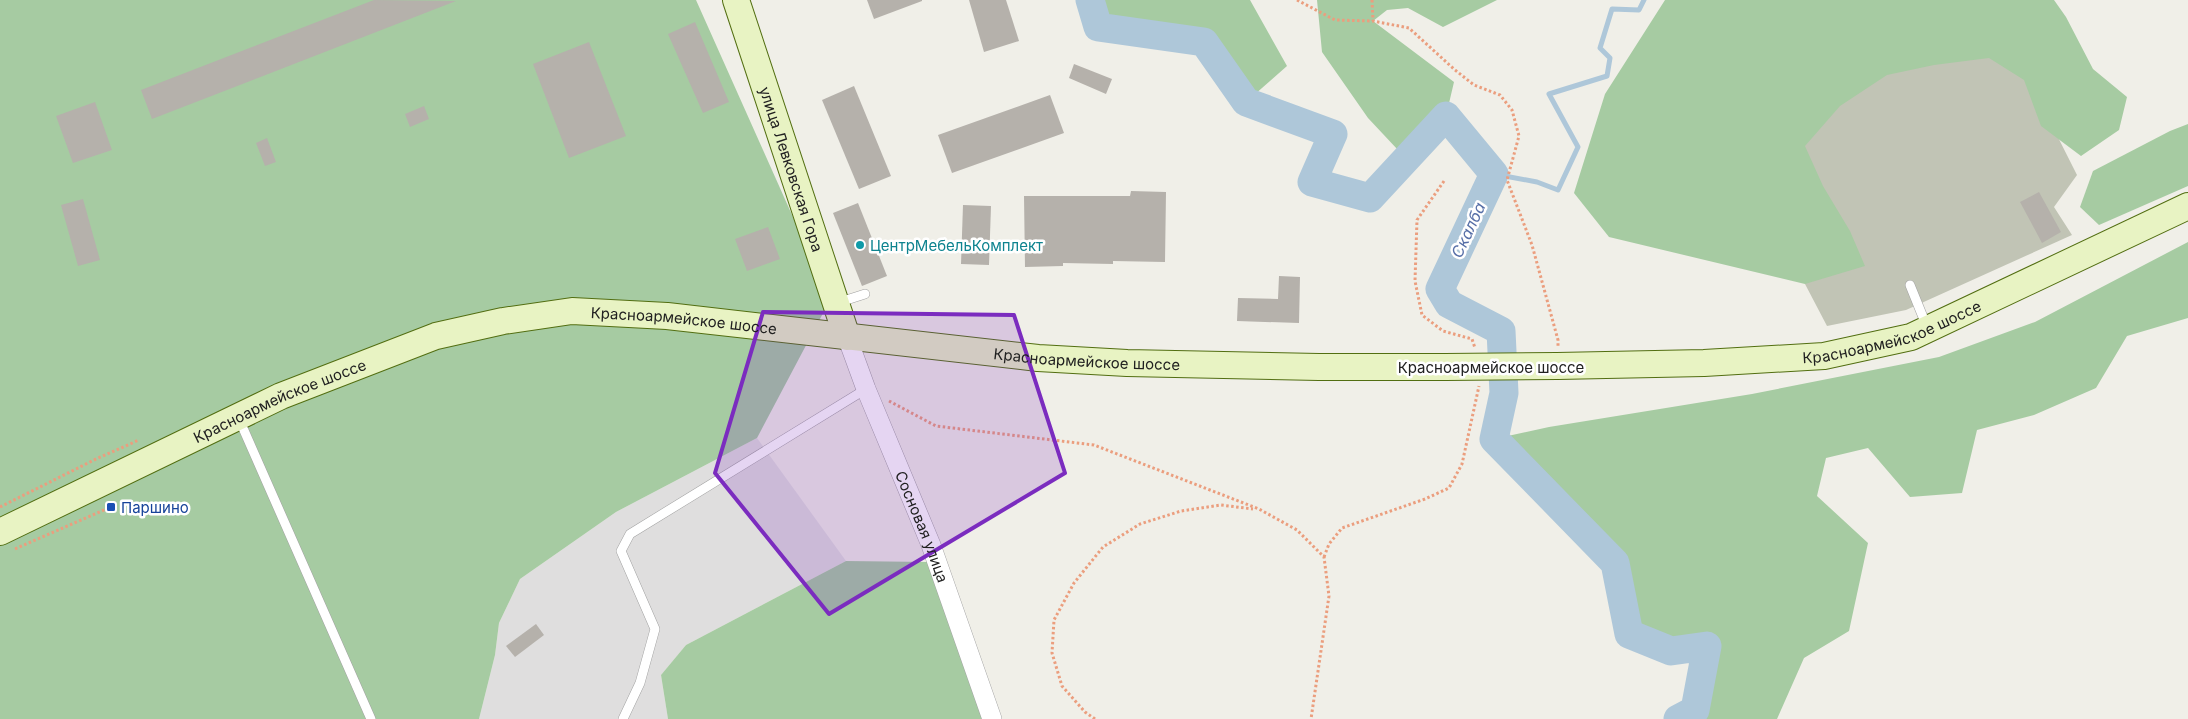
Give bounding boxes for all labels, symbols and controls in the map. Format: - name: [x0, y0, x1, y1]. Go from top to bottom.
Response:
- street label: улица Левковская Гора: [756, 84, 828, 254]
- water label: Скалба: [1447, 199, 1490, 261]
- place label: ЦентрМебельКомплект: [870, 236, 1043, 255]
- marker: ЦентрМебельКомплект: [854, 239, 866, 251]
- street label: Красноармейское шоссе: [1802, 296, 1984, 367]
- street label: Красноармейское шоссе: [590, 303, 778, 338]
- street label: Красноармейское шоссе: [993, 344, 1180, 374]
- street label: Красноармейское шоссе: [190, 355, 369, 447]
- street label: Красноармейское шоссе: [1398, 358, 1584, 377]
- street label: Сосновая улица: [892, 468, 953, 585]
- place label: Паршино: [121, 498, 189, 517]
- marker: Паршино: [105, 501, 117, 513]

